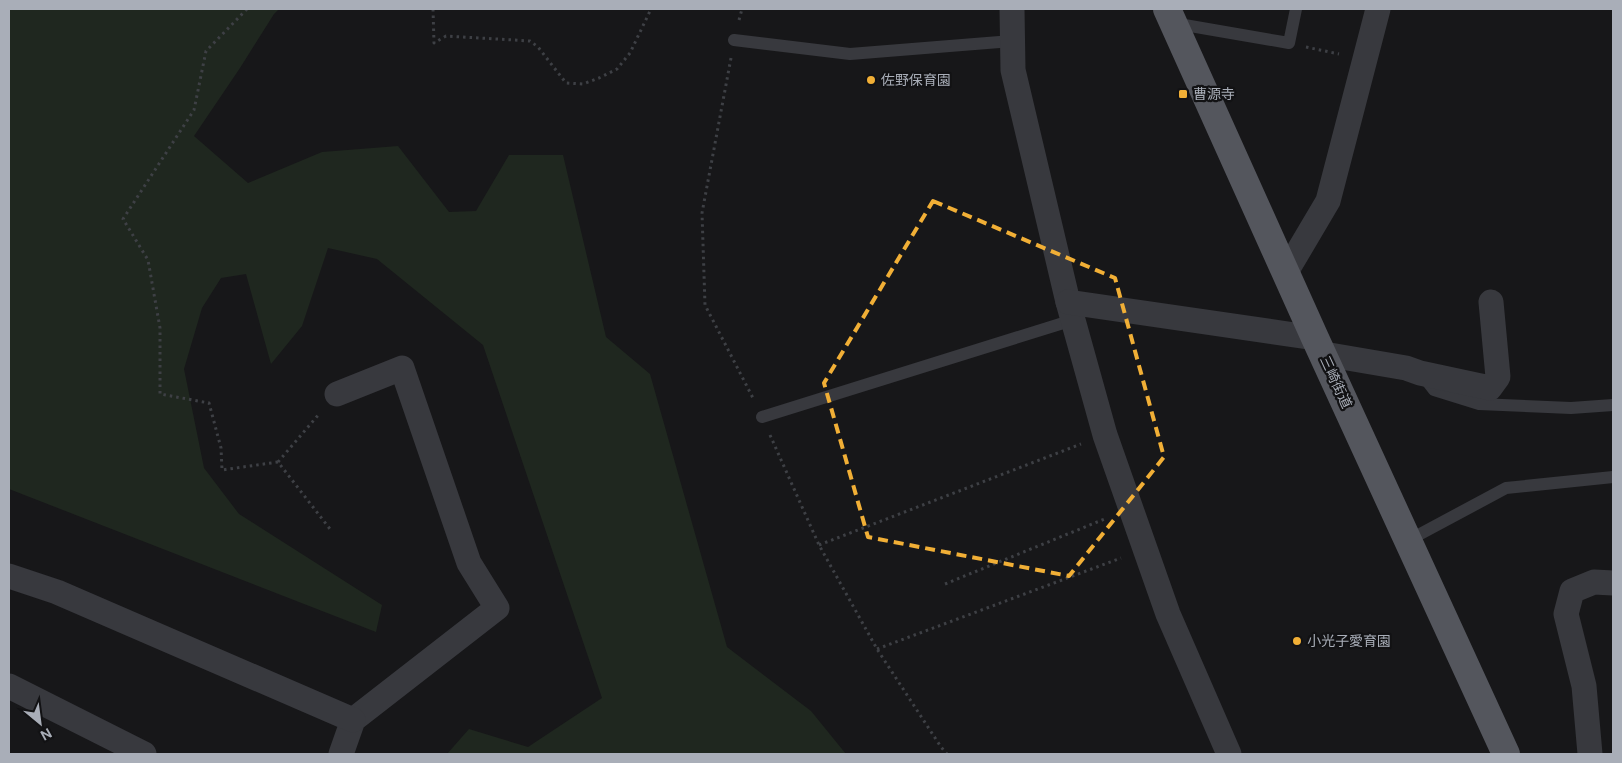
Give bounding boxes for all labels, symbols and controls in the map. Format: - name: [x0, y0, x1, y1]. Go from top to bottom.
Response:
- place label: 佐野保育園: [881, 71, 951, 89]
- marker: 佐野保育園: [865, 74, 877, 86]
- place label: 曹源寺: [1193, 85, 1235, 103]
- marker: 曹源寺: [1177, 88, 1189, 100]
- street label: 三崎街道: [1316, 353, 1356, 411]
- place label: 小光子愛育園: [1307, 632, 1391, 650]
- marker: 小光子愛育園: [1291, 635, 1303, 647]
- north arrow: [15, 698, 65, 748]
- text: N: [37, 724, 55, 745]

